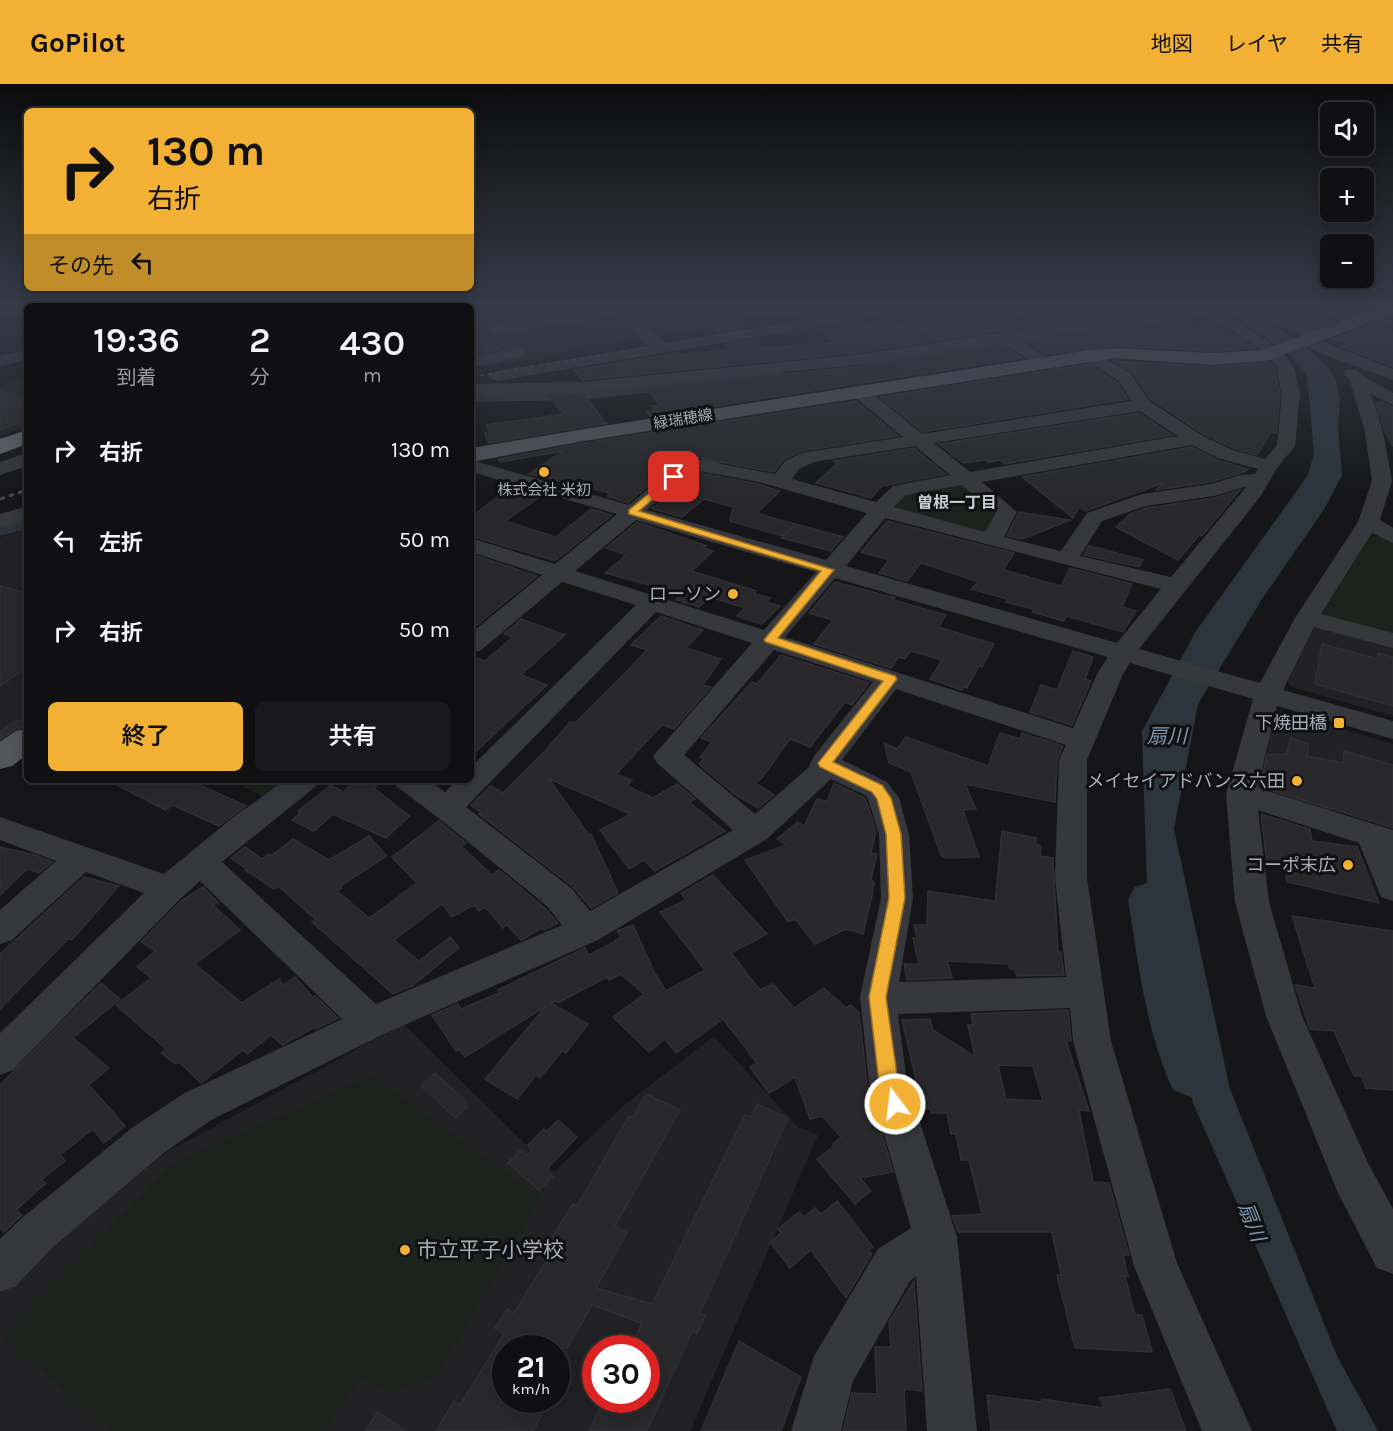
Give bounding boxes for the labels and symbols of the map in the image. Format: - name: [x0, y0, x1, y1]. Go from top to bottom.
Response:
- street label: 緑瑞穂線: [652, 405, 714, 433]
- pin: [648, 451, 699, 502]
- marker: 株式会社 米初: [537, 465, 551, 479]
- place label: 株式会社 米初: [497, 481, 591, 499]
- district label: 曽根一丁目: [917, 493, 997, 512]
- place label: ローソン: [649, 583, 721, 605]
- marker: ローソン: [726, 587, 740, 601]
- place label: 下焼田橋: [1255, 712, 1327, 734]
- marker: 下焼田橋: [1332, 716, 1346, 730]
- water label: 扇川: [1147, 725, 1189, 748]
- place label: メイセイアドバンス六田: [1086, 770, 1285, 792]
- marker: メイセイアドバンス六田: [1290, 774, 1304, 788]
- place label: コーポ末広: [1246, 854, 1336, 876]
- marker: コーポ末広: [1341, 858, 1355, 872]
- position arrow: [863, 1072, 927, 1136]
- water label: 扇川: [1233, 1199, 1270, 1247]
- place label: 市立平子小学校: [417, 1238, 564, 1262]
- marker: 市立平子小学校: [398, 1243, 412, 1257]
- speed limit sign: 30: [582, 1335, 660, 1413]

